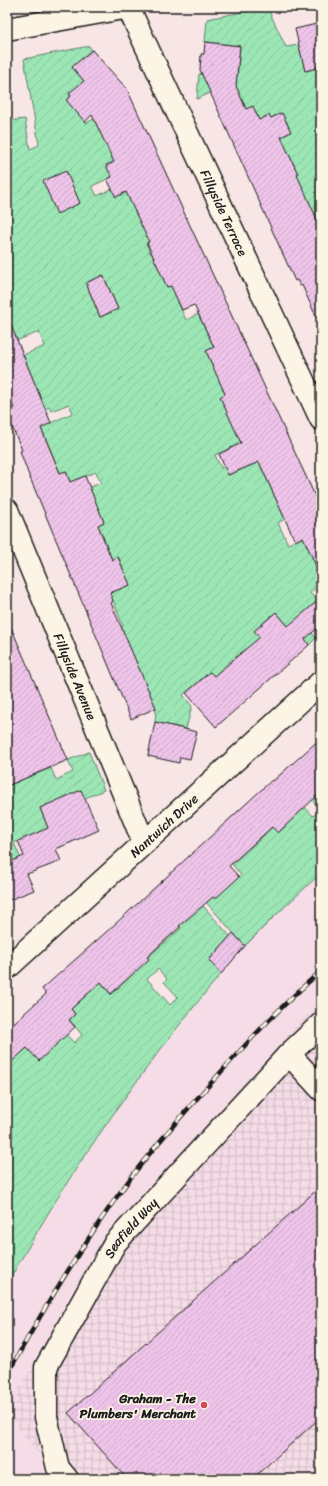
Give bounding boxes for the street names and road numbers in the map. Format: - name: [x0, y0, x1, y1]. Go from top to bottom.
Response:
- street label: Fillyside Terrace: [194, 165, 255, 260]
- street label: Fillyside Avenue: [47, 629, 104, 724]
- street label: Nantwich Drive: [124, 787, 204, 863]
- street label: Seafield Way: [97, 1192, 163, 1262]

